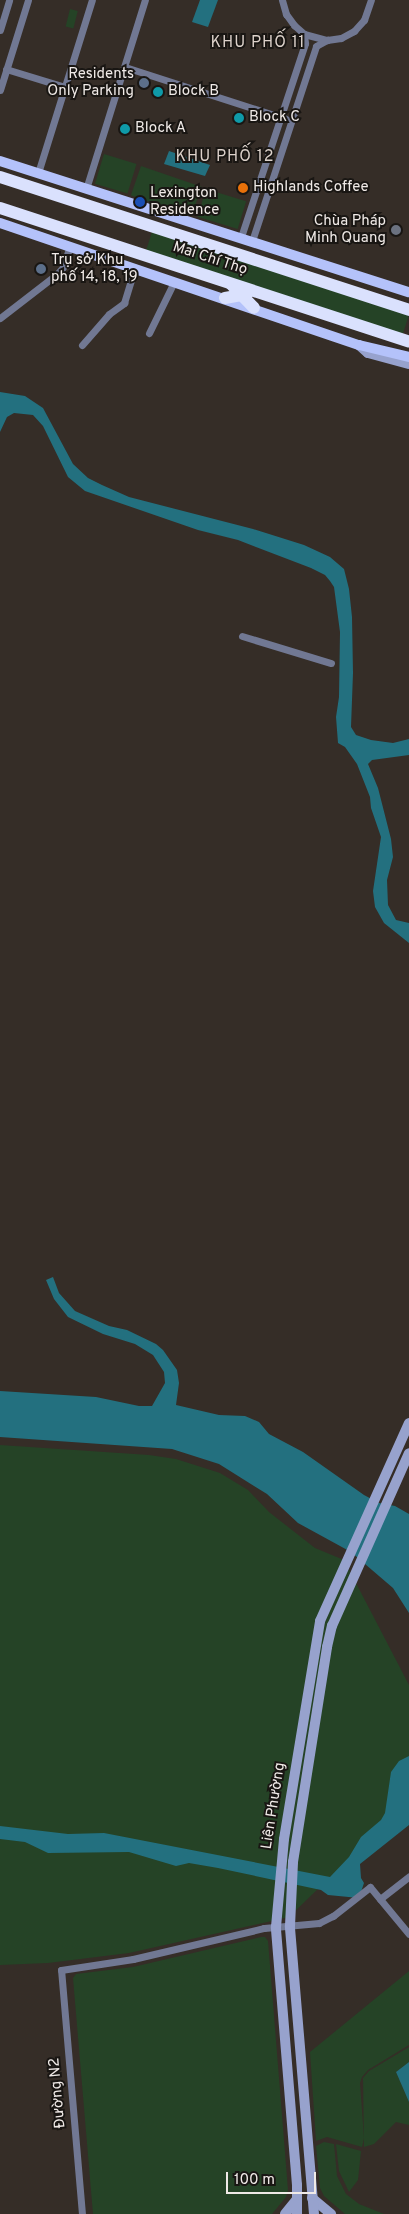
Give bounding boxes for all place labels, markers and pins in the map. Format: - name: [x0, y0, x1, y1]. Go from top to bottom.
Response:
- place label: Residents Only Parking: [47, 65, 134, 100]
- marker: Residents Only Parking: [138, 77, 150, 89]
- place label: Block B: [168, 83, 219, 101]
- marker: Block B: [152, 86, 164, 98]
- place label: Block C: [249, 109, 300, 127]
- marker: Block C: [233, 112, 245, 124]
- place label: Block A: [135, 120, 187, 138]
- marker: Block A: [119, 123, 131, 135]
- place label: Highlands Coffee: [253, 179, 369, 197]
- marker: Highlands Coffee: [237, 182, 249, 194]
- place label: Lexington Residence: [150, 184, 219, 219]
- marker: Lexington Residence: [134, 196, 146, 208]
- place label: Chùa Pháp Minh Quang: [305, 212, 386, 247]
- marker: Chùa Pháp Minh Quang: [390, 224, 402, 236]
- place label: Trụ sở Khu phố 14, 18, 19: [51, 251, 138, 286]
- marker: Trụ sở Khu phố 14, 18, 19: [35, 263, 47, 275]

